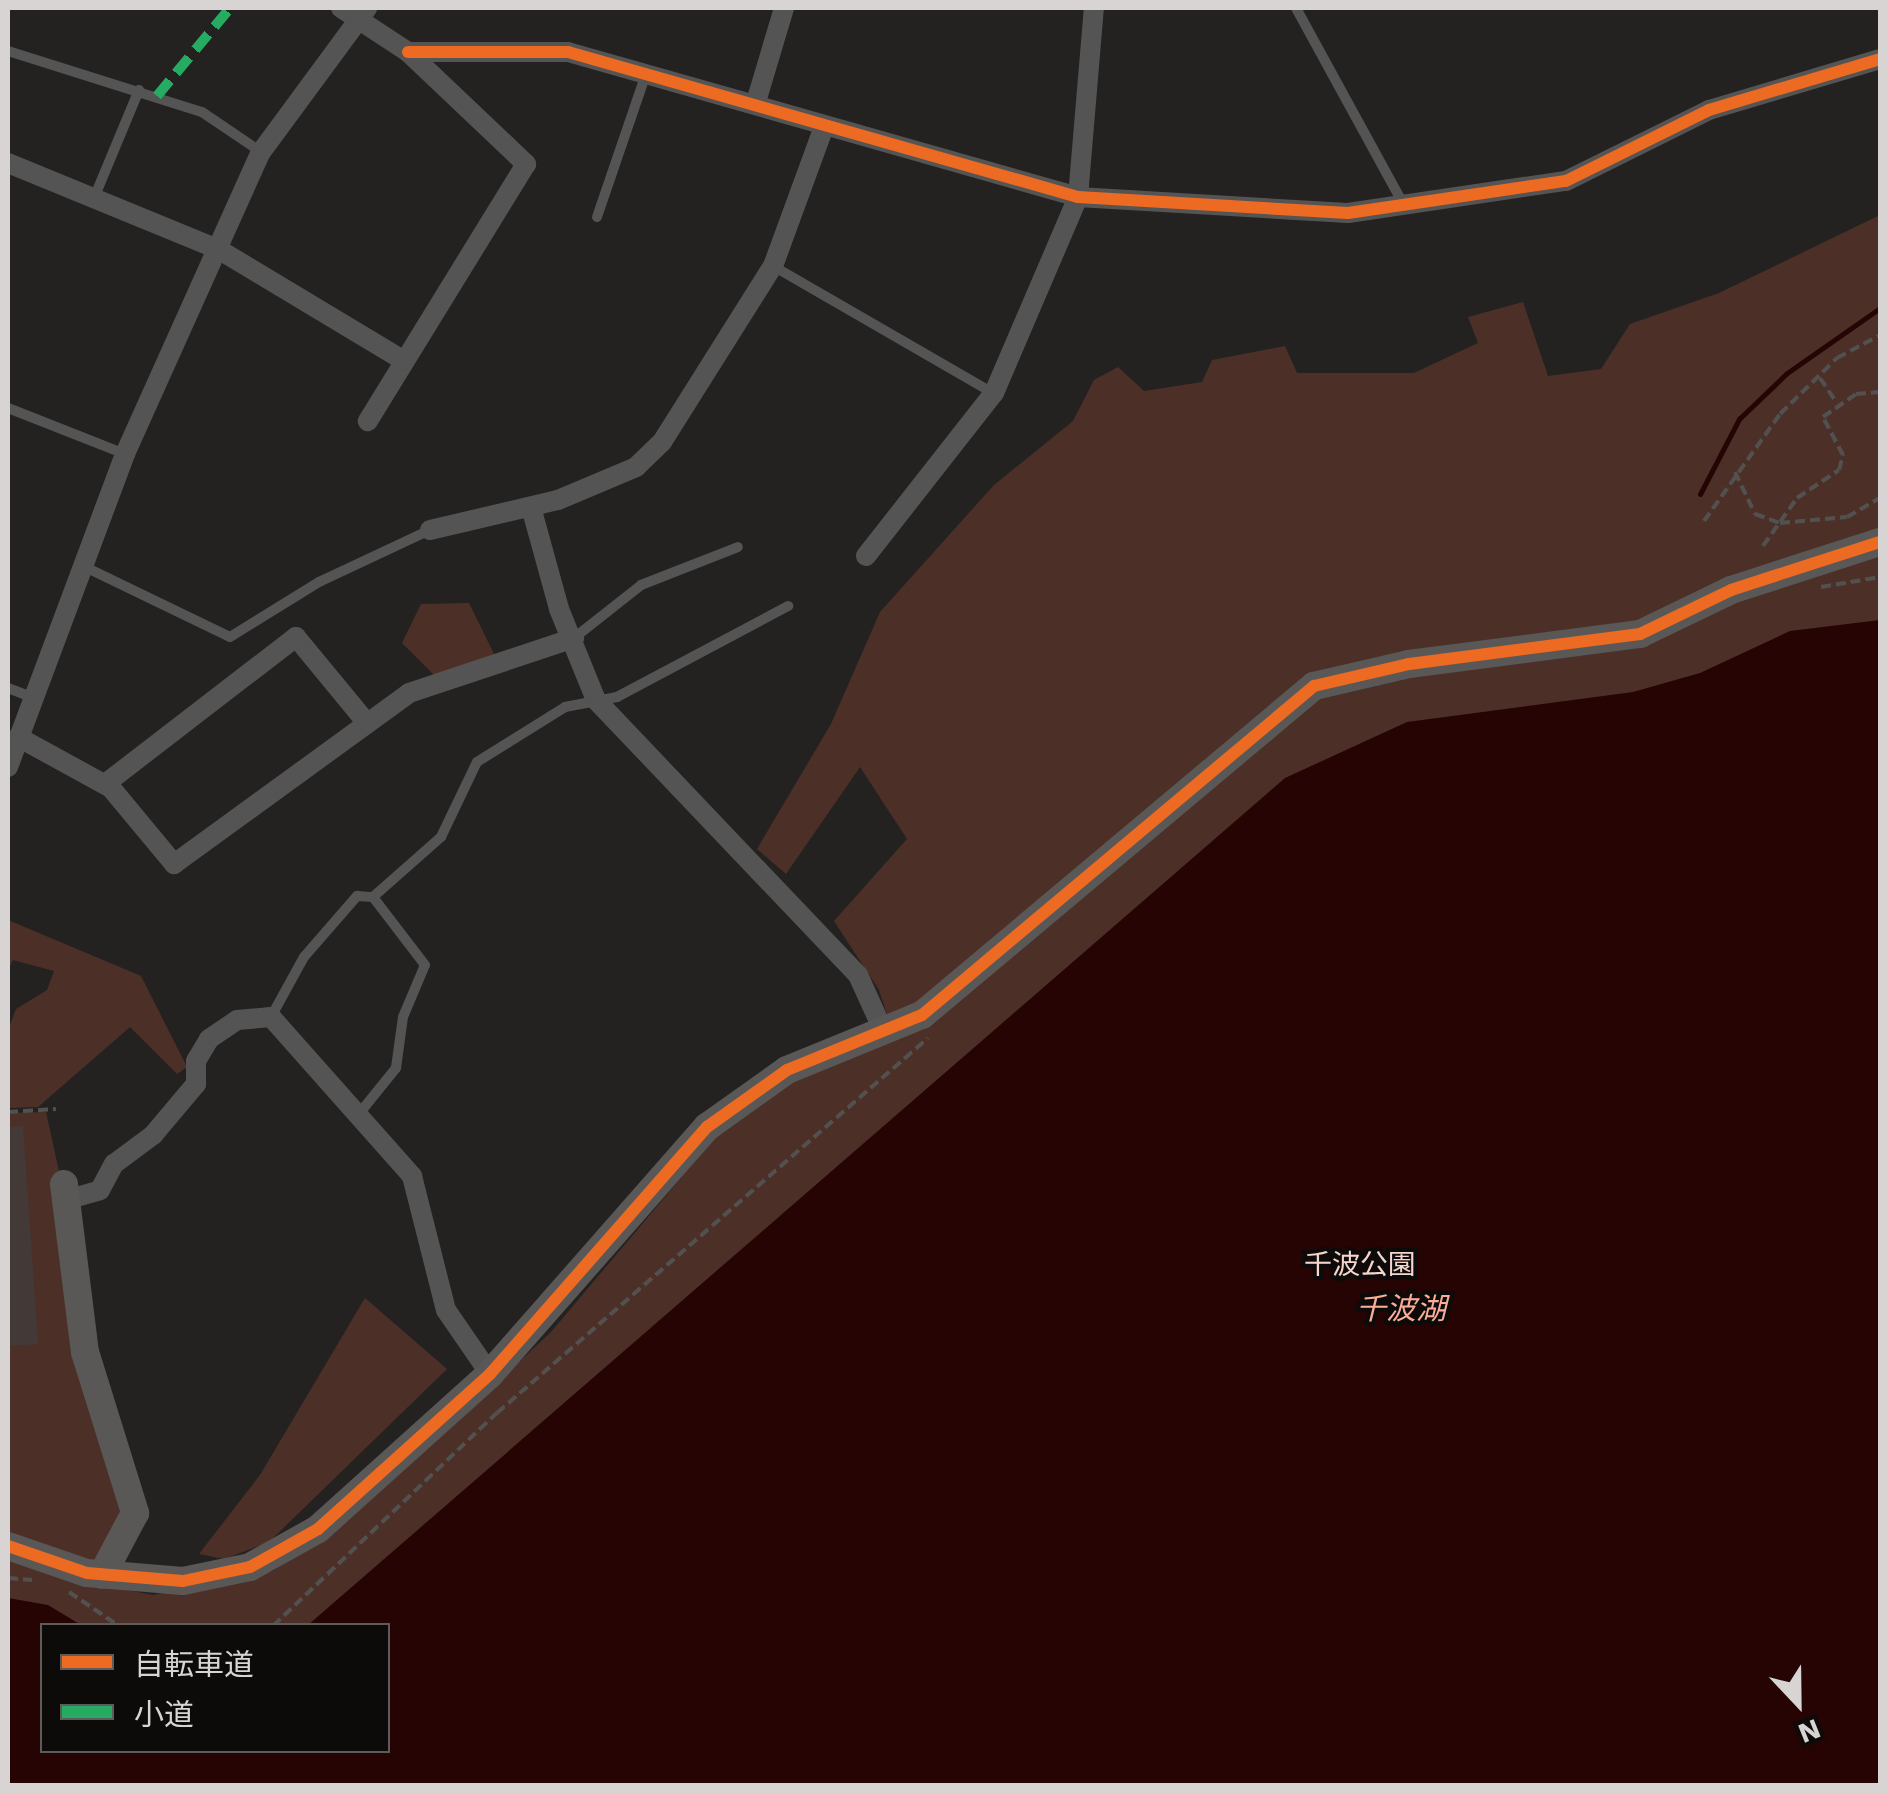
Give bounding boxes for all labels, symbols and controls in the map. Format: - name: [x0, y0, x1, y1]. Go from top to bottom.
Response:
- park label: 千波公園: [1304, 1248, 1416, 1282]
- water label: 千波湖: [1356, 1291, 1446, 1327]
- legend: [40, 1623, 390, 1753]
- text: 自転車道: [134, 1647, 254, 1682]
- north arrow: [1748, 1653, 1848, 1753]
- text: 小道: [134, 1697, 194, 1732]
- text: N: [1794, 1712, 1825, 1750]

